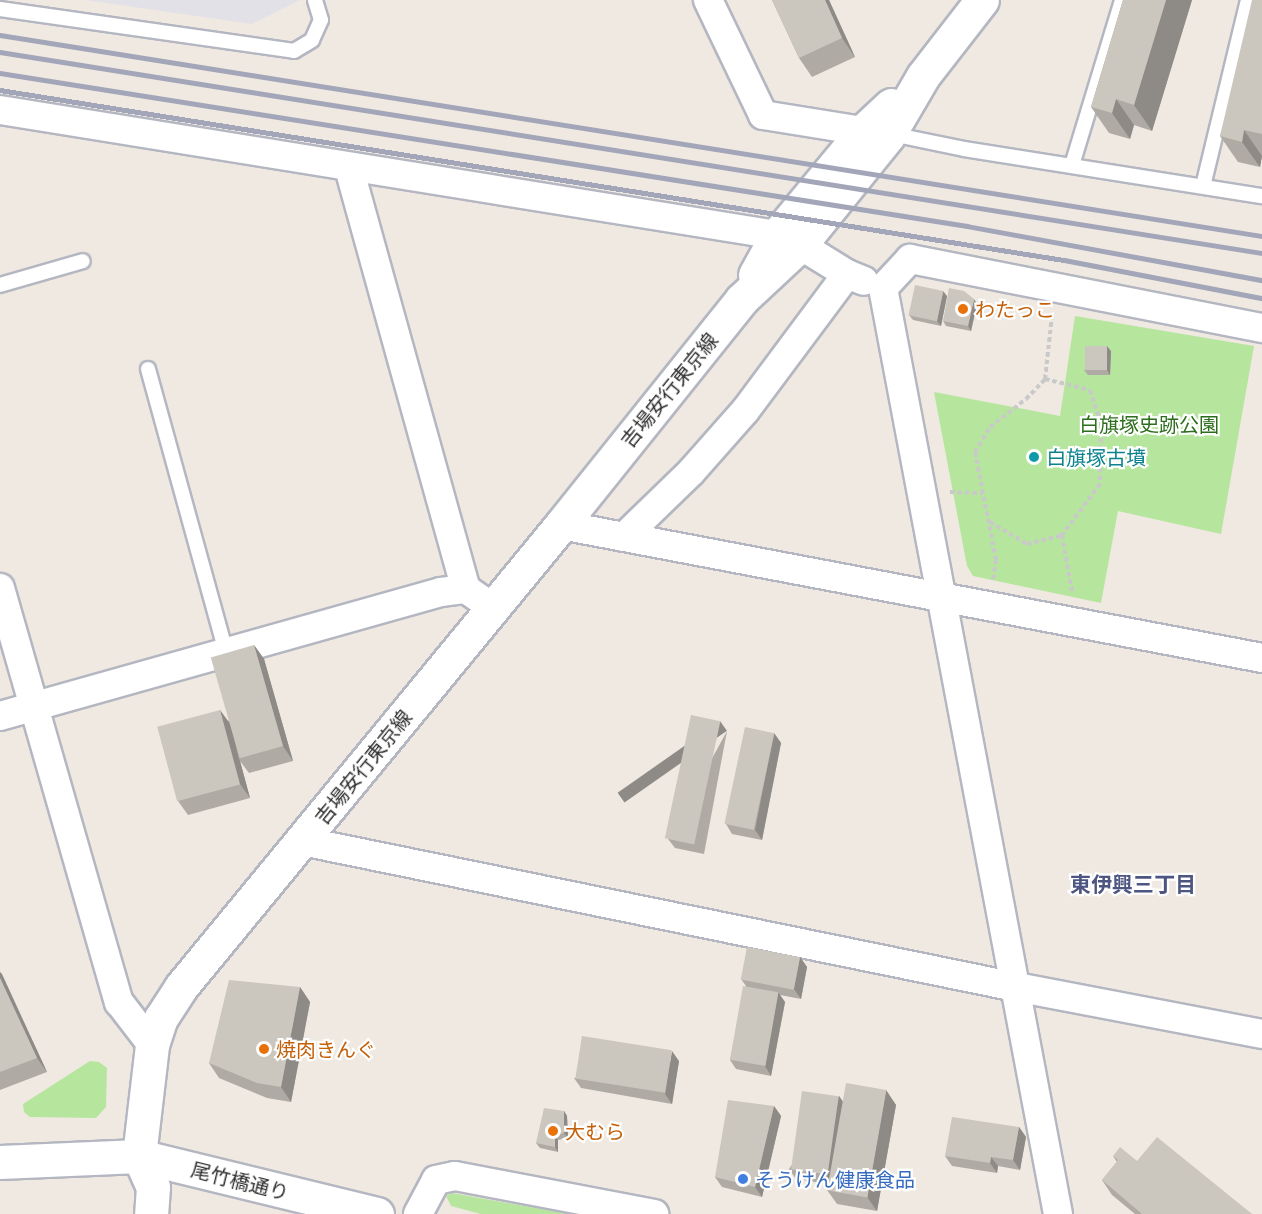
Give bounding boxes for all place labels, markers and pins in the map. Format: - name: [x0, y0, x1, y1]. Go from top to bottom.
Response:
- place label: わたっこ: [975, 297, 1055, 321]
- marker: わたっこ: [956, 302, 970, 316]
- place label: 白旗塚古墳: [1046, 445, 1146, 469]
- marker: 白旗塚古墳: [1027, 450, 1041, 464]
- place label: 焼肉きんぐ: [276, 1037, 376, 1061]
- marker: 焼肉きんぐ: [257, 1042, 271, 1056]
- place label: 大むら: [565, 1119, 625, 1143]
- marker: 大むら: [546, 1124, 560, 1138]
- place label: そうけん健康食品: [755, 1167, 915, 1191]
- marker: そうけん健康食品: [736, 1172, 750, 1186]

